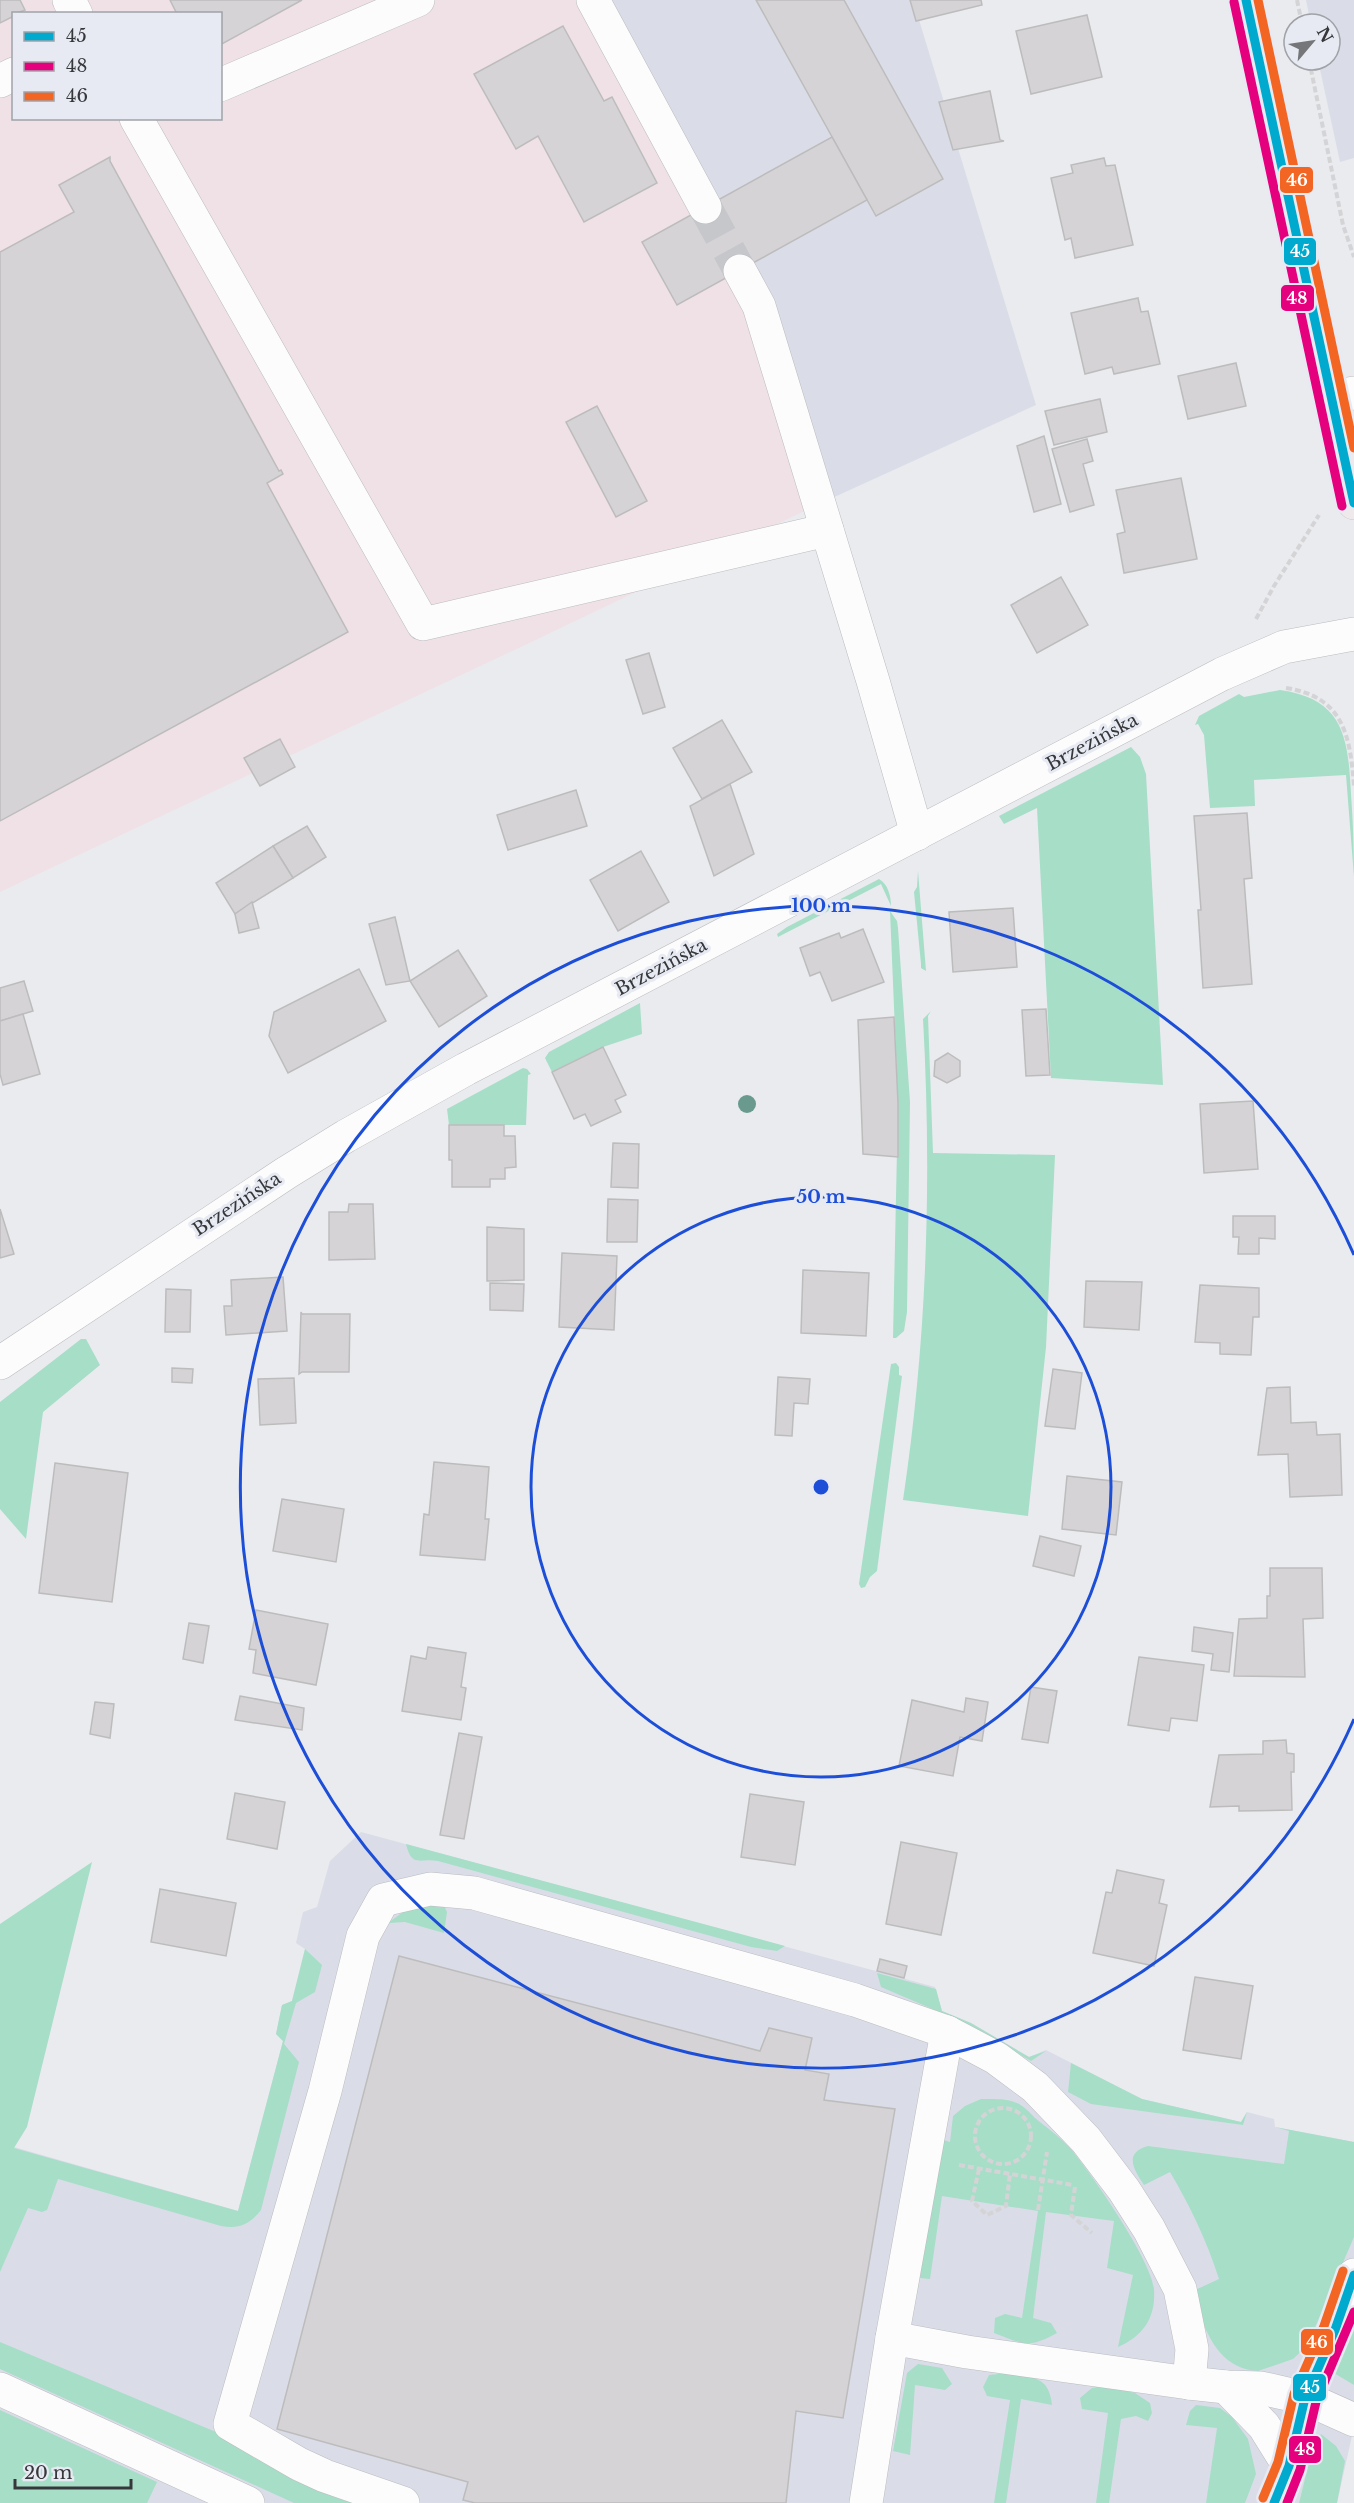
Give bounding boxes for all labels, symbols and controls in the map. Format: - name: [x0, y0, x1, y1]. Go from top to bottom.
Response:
- legend: [12, 12, 222, 120]
- north arrow: [1282, 12, 1342, 72]
- text: N: [1313, 23, 1338, 46]
- text: 45: [66, 25, 87, 47]
- text: 48: [66, 55, 87, 77]
- text: 46: [66, 85, 88, 107]
- line badge: 46: [1279, 166, 1314, 194]
- text: 46: [1286, 170, 1308, 190]
- line badge: 45: [1283, 237, 1317, 266]
- text: 45: [1290, 241, 1310, 261]
- line badge: 48: [1280, 284, 1315, 312]
- text: 48: [1287, 288, 1307, 308]
- street label: Brzezińska: [1042, 709, 1142, 775]
- text: 100 m: [791, 895, 851, 917]
- street label: Brzezińska: [611, 934, 711, 1000]
- street label: Brzezińska: [189, 1167, 285, 1241]
- text: 50 m: [797, 1186, 846, 1208]
- centre of rings: [811, 1477, 831, 1497]
- line badge: 46: [1300, 2328, 1334, 2356]
- text: 46: [1306, 2332, 1328, 2352]
- line badge: 45: [1292, 2373, 1327, 2402]
- text: 45: [1300, 2377, 1320, 2397]
- line badge: 48: [1288, 2435, 1322, 2464]
- text: 48: [1295, 2439, 1315, 2459]
- scale bar: [15, 2452, 130, 2490]
- text: 20 m: [24, 2462, 72, 2484]

